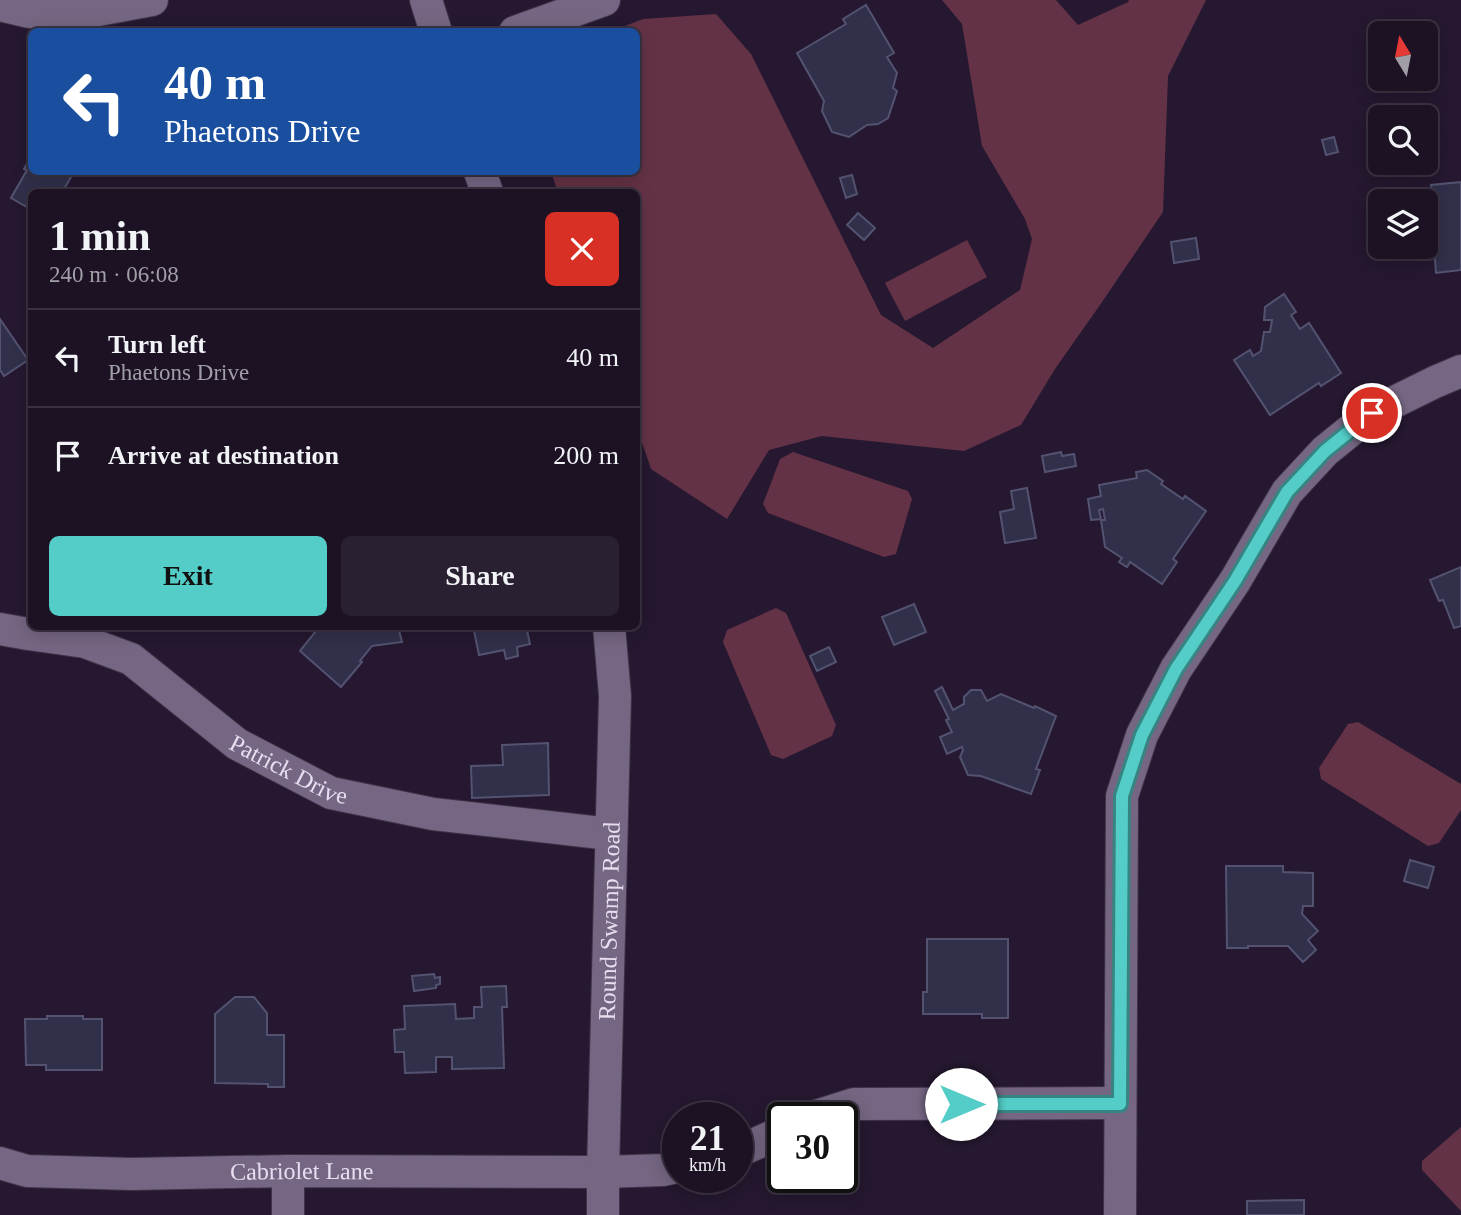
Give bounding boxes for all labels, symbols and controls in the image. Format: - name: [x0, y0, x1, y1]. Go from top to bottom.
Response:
- north arrow: [1368, 21, 1438, 91]
- map controls: [1368, 21, 1438, 259]
- text: 40 m: [164, 55, 266, 110]
- icon: left: [49, 56, 140, 147]
- button: search: [1368, 105, 1438, 175]
- text: Phaetons Drive: [164, 113, 360, 149]
- button: layers: [1368, 189, 1438, 259]
- button: close: [545, 212, 619, 286]
- text: 1 min: [49, 213, 151, 259]
- text: 240 m · 06:08: [49, 262, 179, 287]
- text: Turn left: [108, 330, 206, 359]
- icon: left: [49, 339, 87, 377]
- text: 40 m: [566, 343, 619, 372]
- text: Phaetons Drive: [108, 360, 249, 385]
- pin: [1342, 383, 1402, 443]
- icon: arrive: [1353, 394, 1391, 432]
- icon: arrive: [49, 437, 87, 475]
- text: Arrive at destination: [108, 441, 339, 470]
- text: 200 m: [553, 441, 619, 470]
- button: Exit: [49, 536, 327, 616]
- button: Share: [341, 536, 619, 616]
- street label: Patrick Drive: [225, 730, 350, 809]
- street label: Round Swamp Road: [594, 821, 625, 1021]
- position arrow: [924, 1067, 998, 1141]
- speed limit sign: 30: [767, 1102, 858, 1193]
- text: 21: [690, 1119, 725, 1158]
- text: km/h: [689, 1155, 726, 1175]
- street label: Cabriolet Lane: [230, 1158, 373, 1185]

